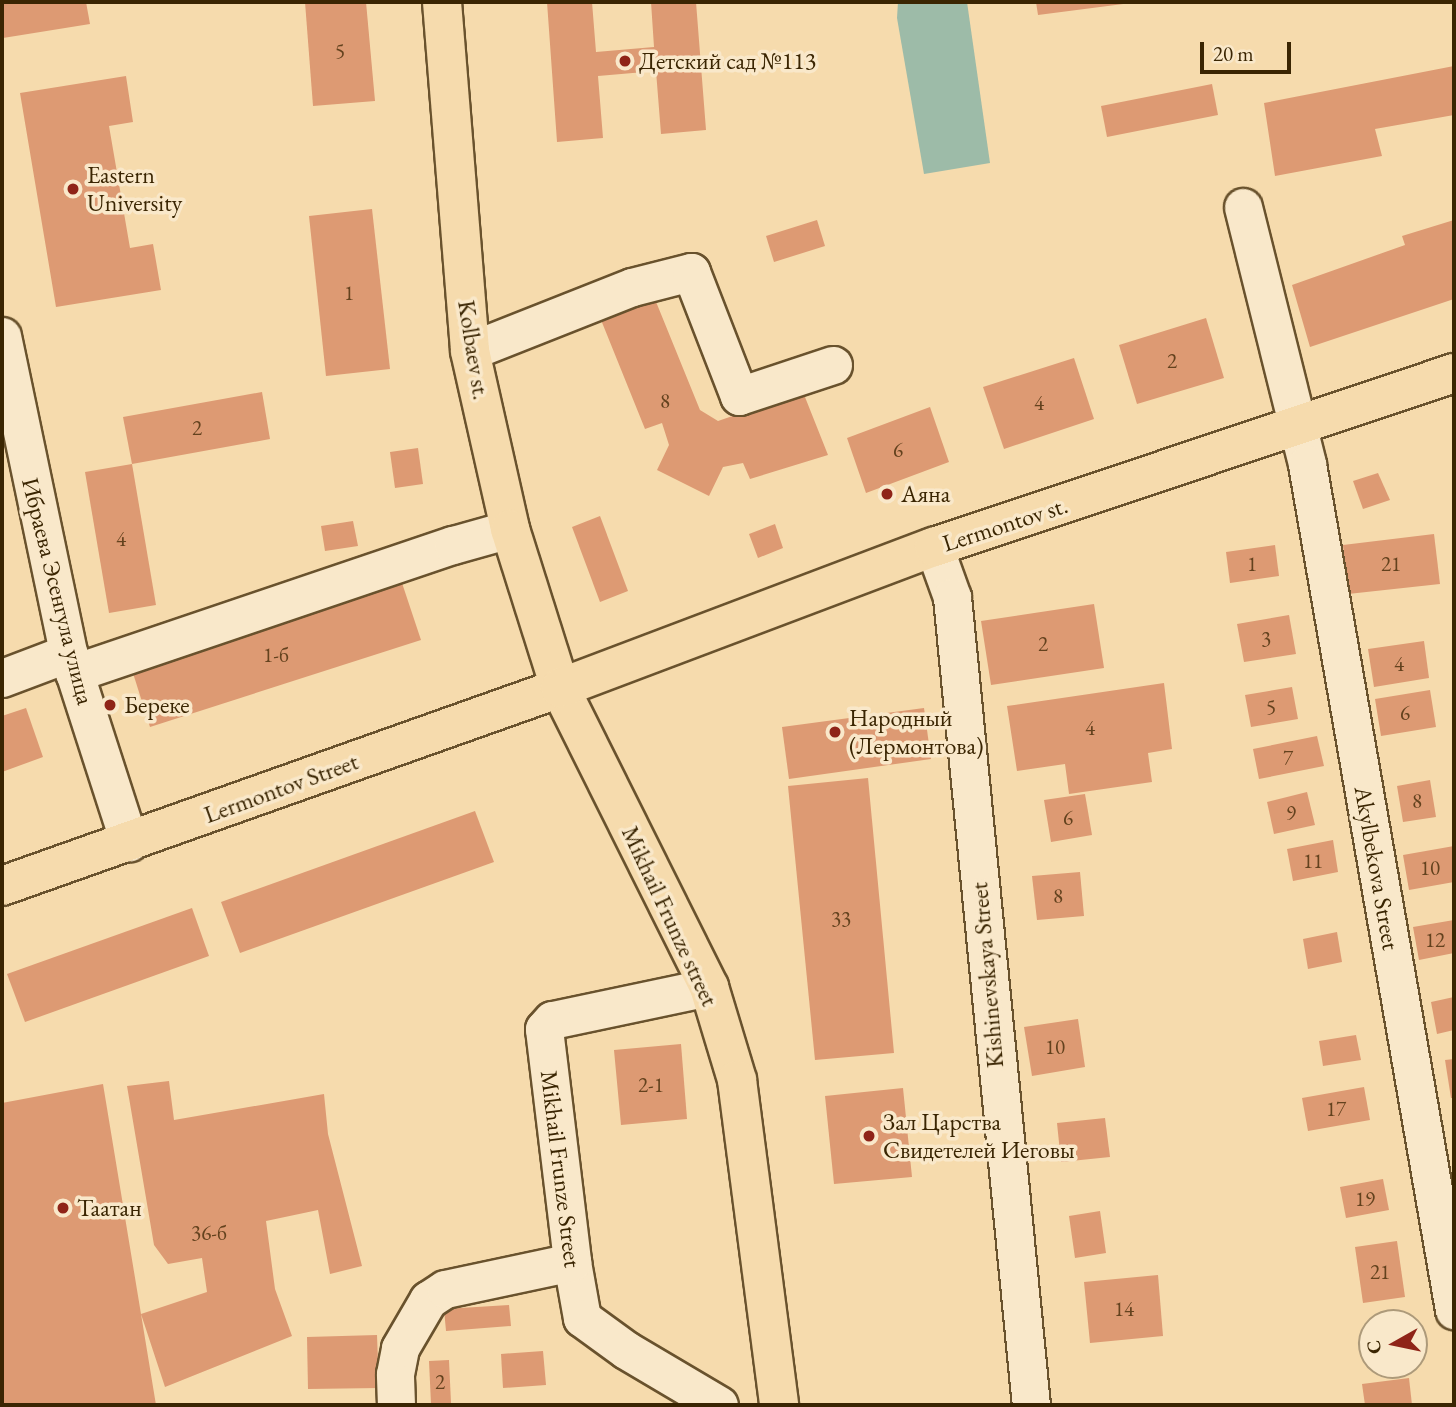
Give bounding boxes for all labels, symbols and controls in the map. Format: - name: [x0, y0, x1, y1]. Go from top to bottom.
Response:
- scale bar: [1204, 28, 1295, 72]
- house number: 5: [335, 38, 345, 64]
- text: 20 m: [1213, 40, 1254, 67]
- place label: Детский сад №113: [639, 47, 816, 75]
- marker: Детский сад №113: [617, 53, 633, 69]
- place label: Eastern University: [87, 161, 182, 217]
- marker: Eastern University: [65, 181, 81, 197]
- house number: 1: [344, 280, 354, 306]
- street label: Kolbaev st.: [452, 298, 496, 402]
- house number: 2: [1167, 348, 1177, 374]
- house number: 8: [660, 388, 670, 414]
- house number: 4: [1034, 390, 1044, 416]
- house number: 2: [192, 415, 202, 441]
- house number: 6: [893, 437, 903, 463]
- street label: Ибраева Эсенгула улица: [16, 475, 100, 707]
- place label: Аяна: [901, 480, 950, 508]
- marker: Аяна: [879, 486, 895, 502]
- street label: Lermontov st.: [939, 490, 1071, 558]
- house number: 4: [116, 526, 126, 552]
- house number: 1: [1247, 551, 1257, 577]
- house number: 21: [1381, 551, 1401, 577]
- house number: 3: [1261, 626, 1271, 652]
- house number: 2: [1038, 631, 1048, 657]
- house number: 1-б: [263, 642, 289, 668]
- house number: 4: [1394, 651, 1404, 677]
- place label: Береке: [124, 691, 190, 719]
- house number: 5: [1266, 694, 1276, 720]
- marker: Береке: [102, 697, 118, 713]
- house number: 6: [1400, 700, 1410, 726]
- place label: Народный (Лермонтова): [849, 704, 984, 760]
- house number: 4: [1085, 715, 1095, 741]
- marker: Народный (Лермонтова): [827, 724, 843, 740]
- house number: 7: [1283, 745, 1293, 771]
- street label: Lermontov Street: [200, 747, 362, 829]
- street label: Akylbekova Street: [1348, 784, 1406, 952]
- house number: 8: [1412, 788, 1422, 814]
- house number: 9: [1286, 800, 1296, 826]
- house number: 6: [1063, 805, 1073, 831]
- street label: Mikhail Frunze street: [616, 821, 724, 1011]
- house number: 11: [1303, 848, 1323, 874]
- house number: 10: [1420, 855, 1440, 881]
- street label: Kishinevskaya Street: [965, 881, 1009, 1069]
- house number: 8: [1053, 883, 1063, 909]
- house number: 33: [831, 906, 851, 932]
- house number: 12: [1425, 927, 1445, 953]
- house number: 10: [1045, 1034, 1065, 1060]
- street label: Mikhail Frunze Street: [535, 1069, 587, 1269]
- house number: 2-1: [638, 1072, 664, 1098]
- house number: 17: [1326, 1096, 1346, 1122]
- place label: Зал Царства Свидетелей Иеговы: [883, 1108, 1075, 1164]
- marker: Зал Царства Свидетелей Иеговы: [861, 1128, 877, 1144]
- house number: 19: [1355, 1186, 1375, 1212]
- place label: Таатан: [77, 1194, 142, 1222]
- marker: Таатан: [55, 1200, 71, 1216]
- house number: 36-б: [191, 1220, 227, 1246]
- house number: 21: [1370, 1259, 1390, 1285]
- house number: 14: [1114, 1296, 1134, 1322]
- north arrow: [1358, 1309, 1428, 1379]
- text: С: [1360, 1338, 1387, 1356]
- house number: 2: [435, 1369, 445, 1395]

